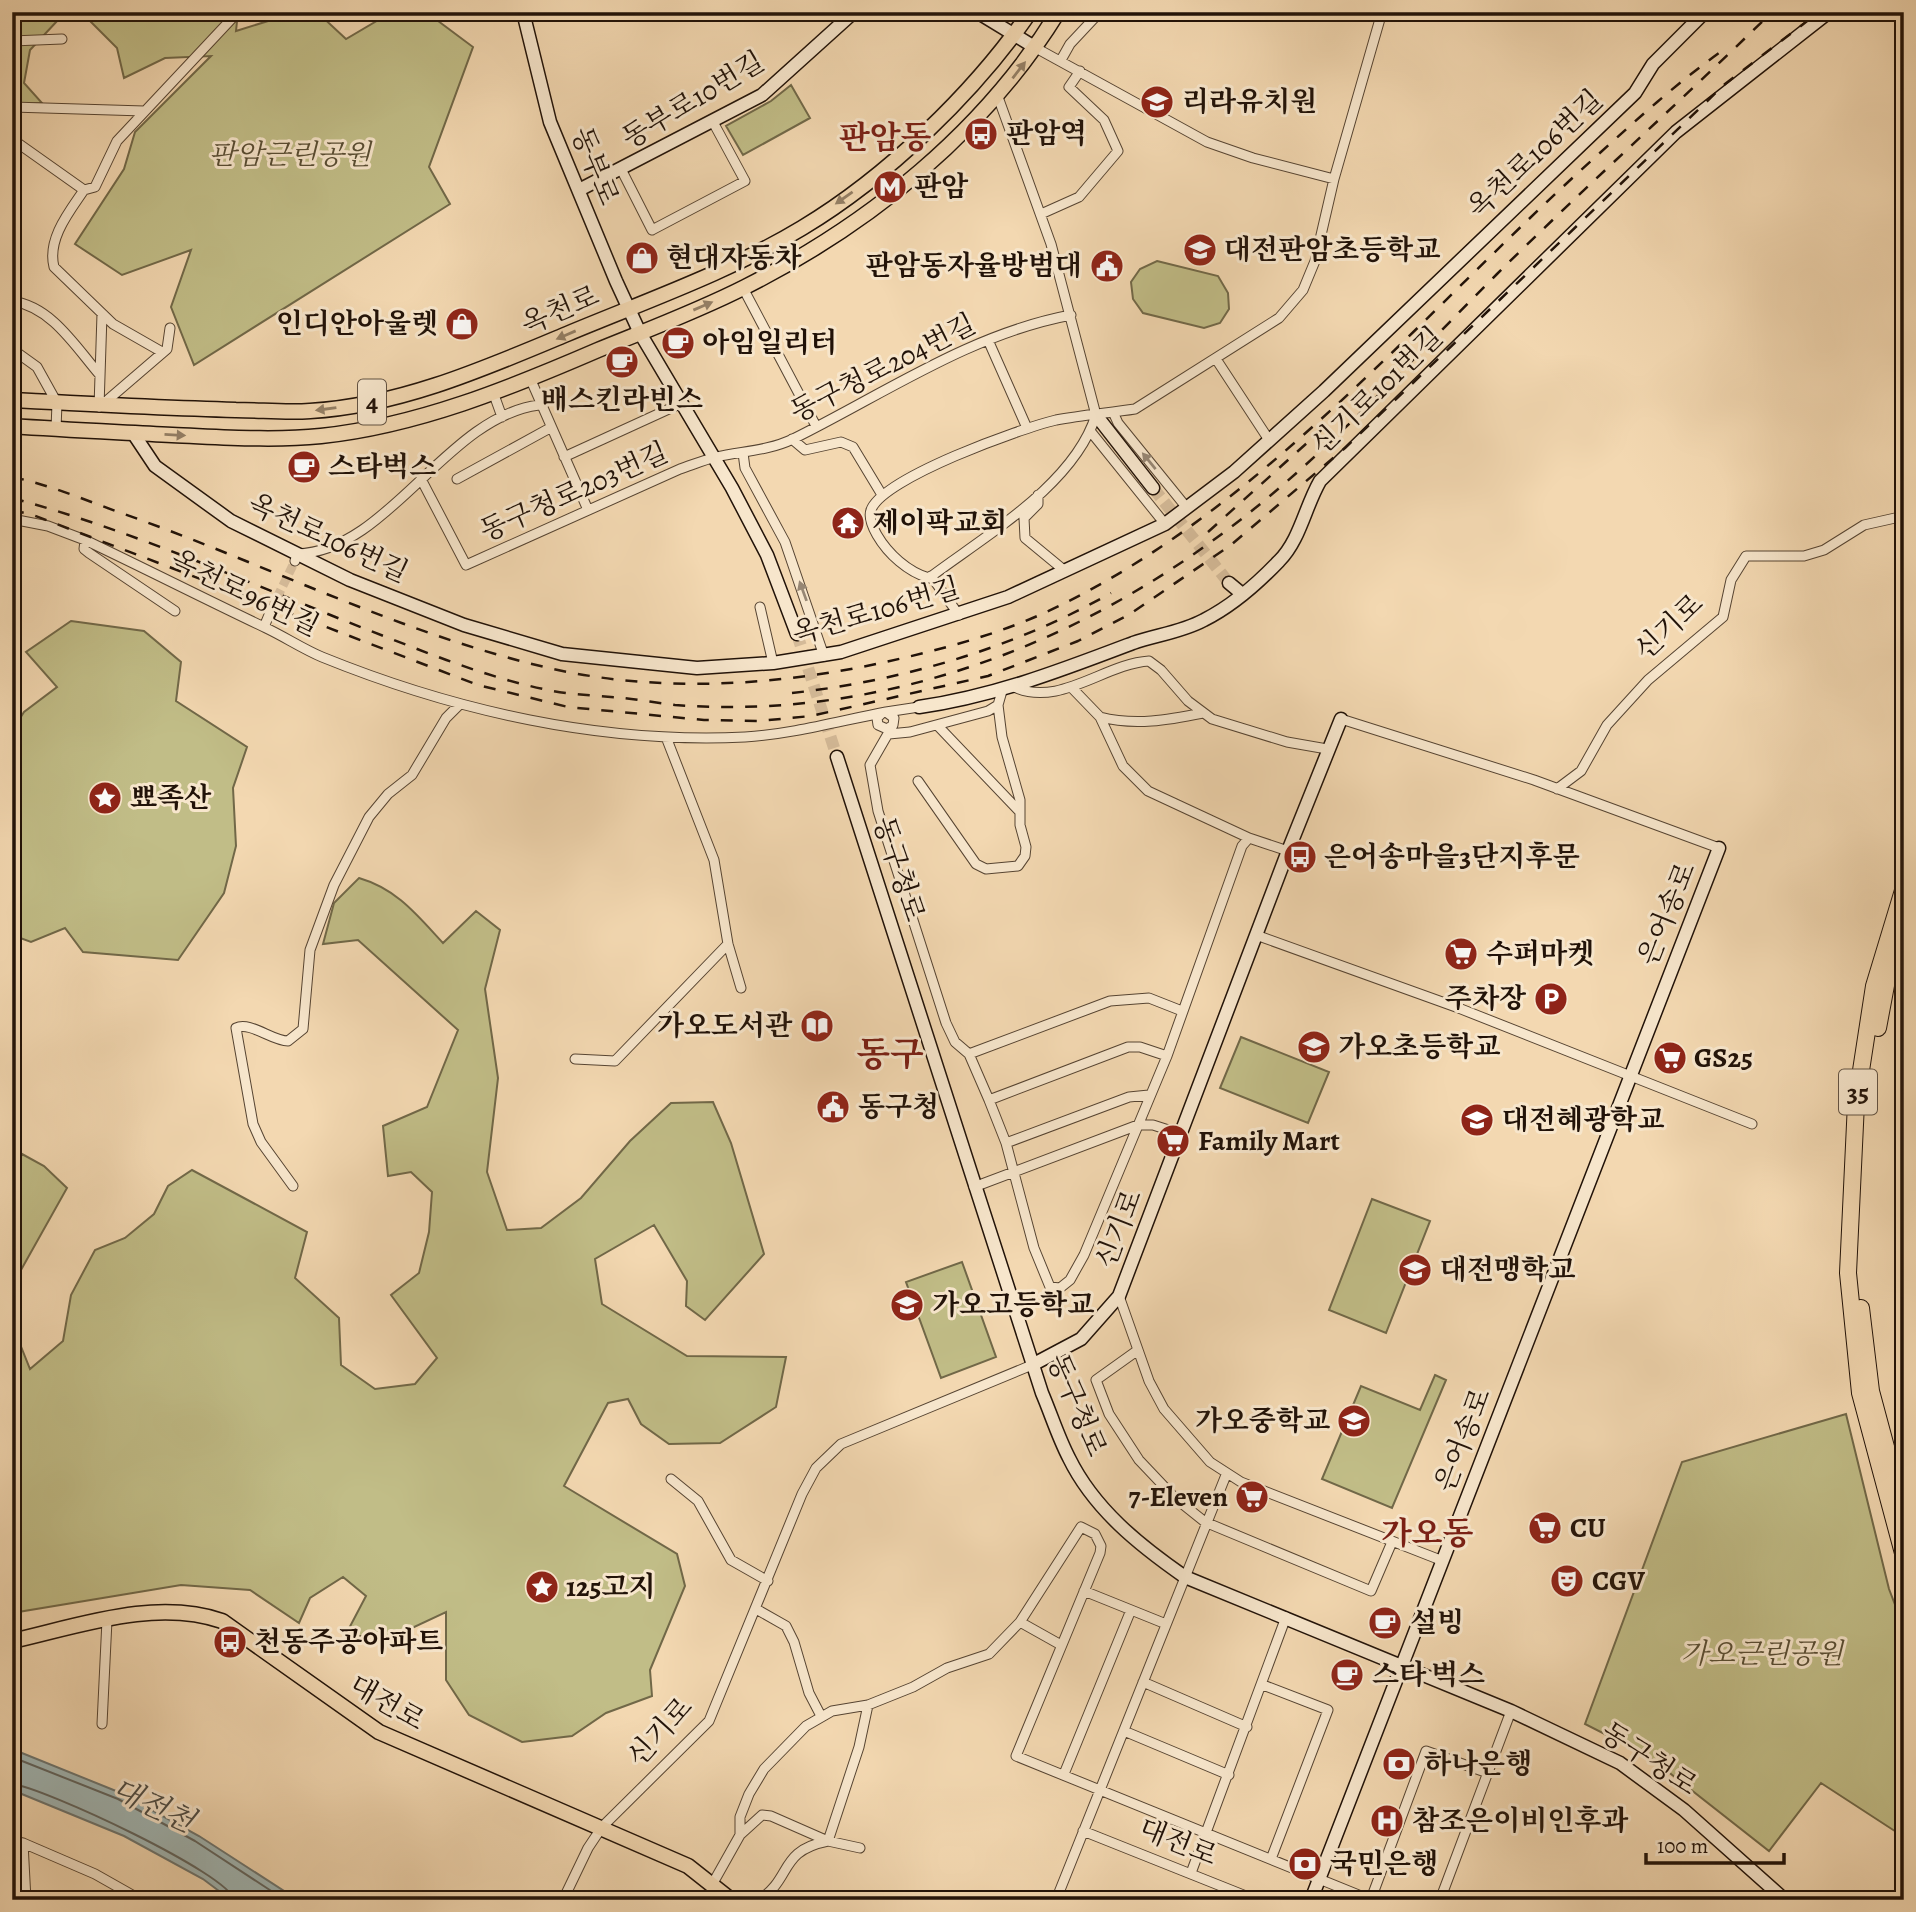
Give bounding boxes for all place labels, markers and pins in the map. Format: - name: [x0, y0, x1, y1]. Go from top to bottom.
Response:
- school or university icon: 리라유치원: [1138, 83, 1176, 121]
- place label: 리라유치원: [1182, 83, 1317, 121]
- bus stop icon: 판암역: [962, 115, 1000, 153]
- place label: 판암역: [1006, 115, 1087, 153]
- metro station icon: 판암: [871, 168, 909, 206]
- place label: 판암: [914, 168, 969, 206]
- school or university icon: 대전판암초등학교: [1181, 231, 1219, 269]
- place label: 대전판암초등학교: [1224, 231, 1440, 269]
- shop icon: 현대자동차: [623, 239, 661, 277]
- place label: 현대자동차: [666, 239, 802, 277]
- place label: 판암동자율방범대: [866, 247, 1082, 285]
- public building icon: 판암동자율방범대: [1088, 247, 1126, 285]
- place label: 인디안아울렛: [276, 305, 438, 343]
- shop icon: 인디안아울렛: [443, 305, 481, 343]
- cafe icon: 아임일리터: [659, 324, 697, 362]
- place label: 아임일리터: [702, 324, 837, 362]
- cafe icon: 배스킨라빈스: [603, 343, 641, 381]
- place label: 배스킨라빈스: [541, 381, 703, 419]
- cafe icon: 스타벅스: [285, 448, 323, 486]
- place label: 스타벅스: [328, 448, 436, 486]
- temple icon: 제이팍교회: [829, 504, 867, 542]
- place label: 제이팍교회: [872, 504, 1007, 542]
- place icon: 뾰족산: [86, 779, 124, 817]
- place label: 뾰족산: [130, 779, 212, 817]
- bus stop icon: 은어송마을3단지후문: [1281, 838, 1319, 876]
- place label: 은어송마을3단지후문: [1324, 838, 1579, 876]
- supermarket icon: 수퍼마켓: [1442, 935, 1480, 973]
- place label: 수퍼마켓: [1486, 935, 1594, 973]
- place label: 주차장: [1445, 980, 1527, 1018]
- parking icon: 주차장: [1532, 980, 1570, 1018]
- place label: 가오도서관: [657, 1007, 793, 1045]
- library icon: 가오도서관: [798, 1007, 836, 1045]
- school or university icon: 가오초등학교: [1295, 1028, 1333, 1066]
- place label: 가오초등학교: [1338, 1028, 1500, 1066]
- supermarket icon: GS25: [1651, 1039, 1689, 1077]
- place label: GS25: [1694, 1039, 1753, 1077]
- public building icon: 동구청: [814, 1088, 852, 1126]
- place label: 동구청: [858, 1088, 939, 1126]
- school or university icon: 대전혜광학교: [1458, 1101, 1496, 1139]
- place label: 대전혜광학교: [1502, 1101, 1664, 1139]
- supermarket icon: Family Mart: [1154, 1122, 1192, 1160]
- place label: Family Mart: [1198, 1122, 1340, 1160]
- school or university icon: 대전맹학교: [1396, 1251, 1434, 1289]
- place label: 대전맹학교: [1440, 1251, 1575, 1289]
- school or university icon: 가오고등학교: [888, 1286, 926, 1324]
- place label: 가오고등학교: [932, 1286, 1094, 1324]
- place label: 가오중학교: [1195, 1402, 1330, 1440]
- school or university icon: 가오중학교: [1335, 1402, 1373, 1440]
- place label: 7-Eleven: [1128, 1478, 1228, 1516]
- supermarket icon: 7-Eleven: [1233, 1478, 1271, 1516]
- supermarket icon: CU: [1526, 1509, 1564, 1547]
- place label: CU: [1570, 1509, 1606, 1547]
- theatre icon: CGV: [1548, 1562, 1586, 1600]
- place label: CGV: [1592, 1562, 1645, 1600]
- place icon: 125고지: [523, 1568, 561, 1606]
- place label: 125고지: [566, 1568, 656, 1606]
- cafe icon: 설빙: [1366, 1604, 1404, 1642]
- place label: 설빙: [1410, 1604, 1464, 1642]
- bus stop icon: 천동주공아파트: [211, 1623, 249, 1661]
- place label: 천동주공아파트: [254, 1623, 443, 1661]
- cafe icon: 스타 벅스: [1328, 1656, 1366, 1694]
- place label: 스타 벅스: [1372, 1656, 1485, 1694]
- bank icon: 하나은행: [1380, 1745, 1418, 1783]
- place label: 하나은행: [1424, 1745, 1532, 1783]
- hospital icon: 참조은이비인후과: [1368, 1802, 1406, 1840]
- place label: 참조은이비인후과: [1412, 1802, 1629, 1840]
- bank icon: 국민은행: [1286, 1845, 1324, 1883]
- place label: 국민은행: [1330, 1845, 1438, 1883]

